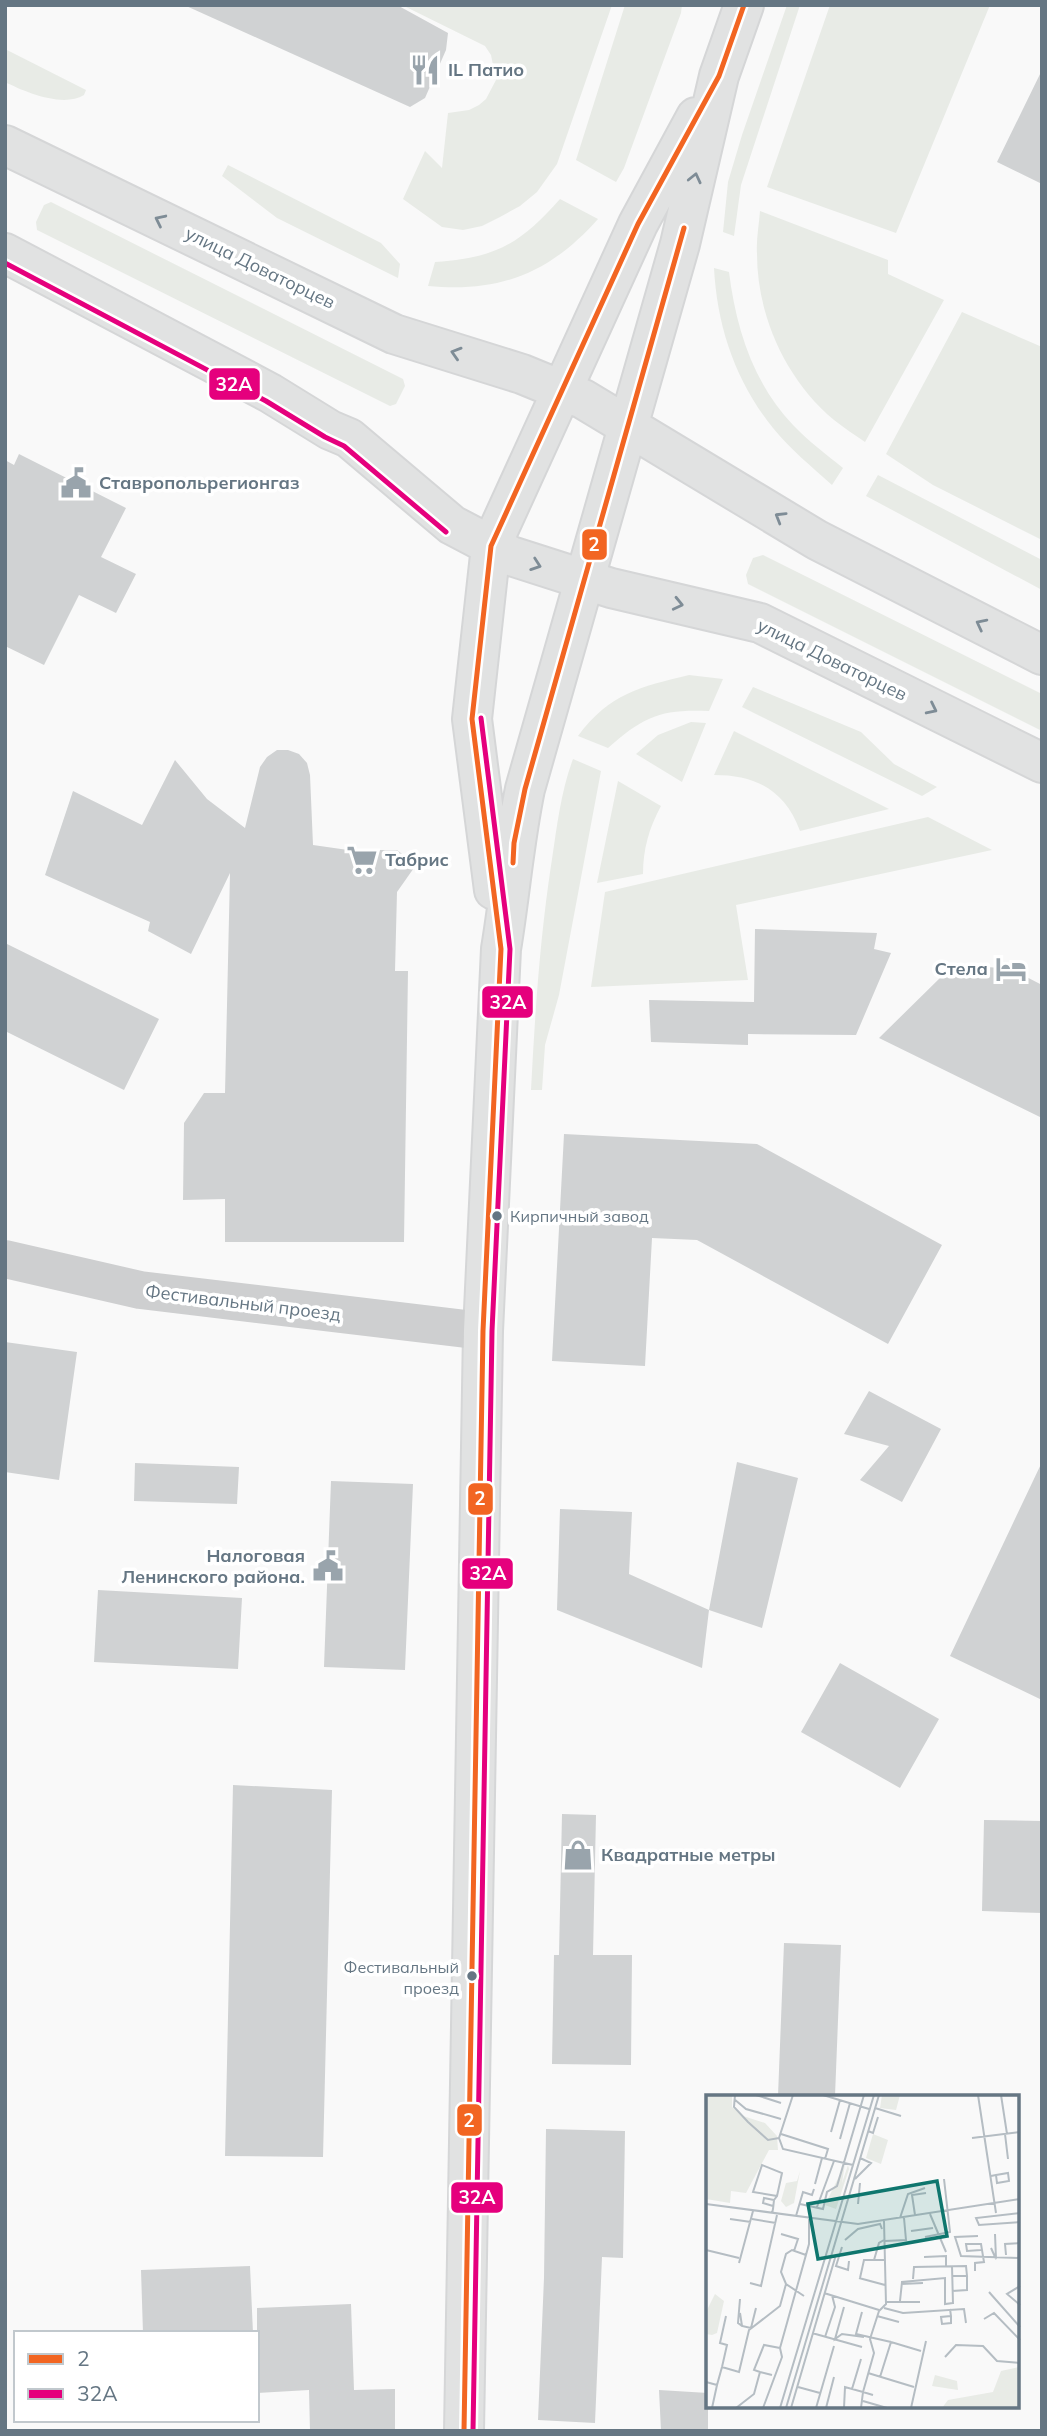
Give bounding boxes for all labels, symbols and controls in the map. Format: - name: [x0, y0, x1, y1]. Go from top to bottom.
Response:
- restaurant icon: IL Патио: [408, 53, 442, 87]
- place label: IL Патио: [448, 58, 524, 81]
- one-way arrow: [687, 172, 701, 184]
- one-way arrow: [155, 214, 167, 228]
- street label: улица Доваторцев: [182, 221, 339, 314]
- one-way arrow: [451, 347, 463, 362]
- line badge: 32A: [208, 367, 261, 401]
- text: 32A: [215, 372, 253, 396]
- public building icon: Ставропольрегионгаз: [59, 466, 93, 500]
- place label: Ставропольрегионгаз: [99, 471, 300, 494]
- one-way arrow: [775, 513, 788, 526]
- line badge: 2: [581, 528, 608, 561]
- text: 2: [588, 532, 600, 556]
- one-way arrow: [529, 557, 541, 571]
- one-way arrow: [672, 596, 684, 610]
- street label: улица Доваторцев: [754, 613, 911, 706]
- one-way arrow: [976, 619, 988, 632]
- one-way arrow: [925, 700, 937, 714]
- supermarket icon: Табрис: [345, 843, 379, 877]
- place label: Табрис: [385, 848, 449, 871]
- hotel icon: Стела: [994, 952, 1028, 986]
- place label: Стела: [935, 957, 988, 980]
- line badge: 32A: [481, 985, 534, 1019]
- text: 32A: [489, 990, 527, 1014]
- place label: Кирпичный завод: [510, 1206, 649, 1226]
- marker: Кирпичный завод: [490, 1209, 504, 1223]
- street label: Фестивальный проезд: [144, 1279, 342, 1326]
- line badge: 2: [467, 1482, 494, 1516]
- text: 2: [474, 1486, 486, 1510]
- place label: Налоговая Ленинского района.: [121, 1544, 305, 1588]
- public building icon: Налоговая Ленинского района.: [311, 1549, 345, 1583]
- line badge: 32A: [461, 1557, 514, 1590]
- text: 32A: [469, 1561, 507, 1585]
- shop icon: Квадратные метры: [561, 1838, 595, 1872]
- place label: Квадратные метры: [601, 1843, 776, 1866]
- place label: Фестивальный проезд: [344, 1957, 459, 1998]
- marker: Фестивальный проезд: [465, 1969, 479, 1983]
- inset map: [706, 2095, 1019, 2408]
- line badge: 2: [456, 2103, 483, 2137]
- text: 2: [463, 2108, 475, 2132]
- line badge: 32A: [450, 2181, 504, 2214]
- text: 32A: [458, 2185, 496, 2209]
- legend: [14, 2331, 259, 2422]
- text: 2: [77, 2345, 90, 2371]
- text: 32A: [77, 2380, 118, 2406]

